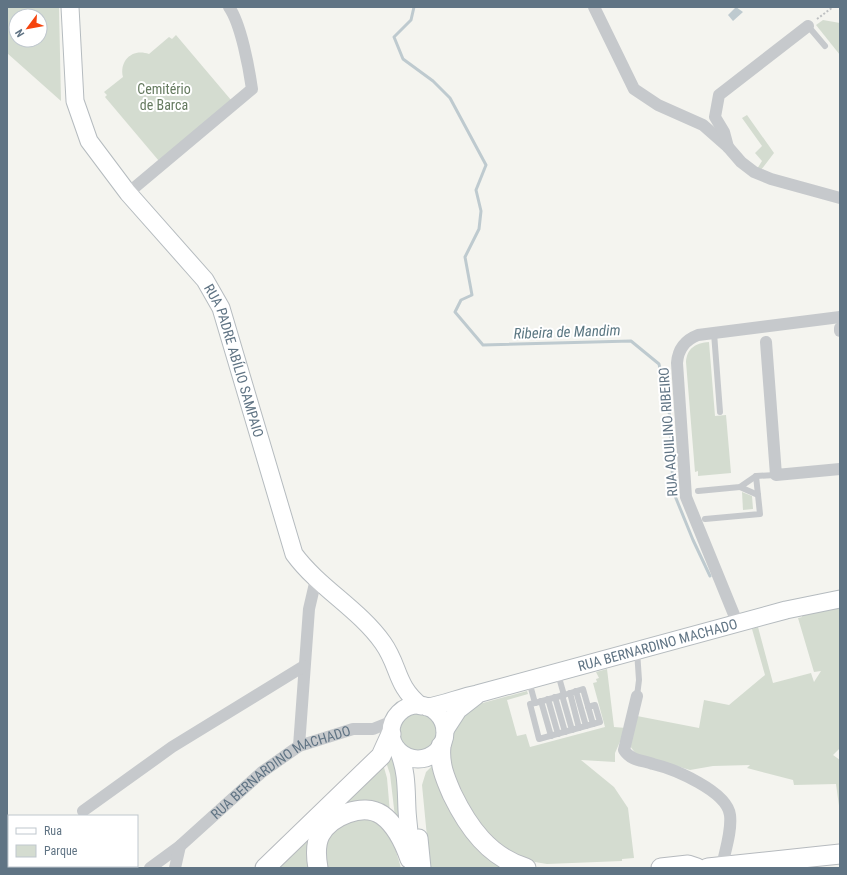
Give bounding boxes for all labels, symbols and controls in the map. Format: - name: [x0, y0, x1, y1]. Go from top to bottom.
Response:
- north arrow: [8, 8, 48, 48]
- text: N: [13, 27, 27, 39]
- park label: Cemitério de Barca: [137, 81, 191, 113]
- street label: RUA PADRE ABÍLIO SAMPAIO: [201, 281, 267, 439]
- water label: Ribeira de Mandim: [513, 321, 621, 343]
- street label: RUA AQUILINO RIBEIRO: [656, 367, 680, 497]
- street label: RUA BERNARDINO MACHADO: [576, 616, 739, 674]
- street label: RUA BERNARDINO MACHADO: [208, 722, 352, 822]
- legend: [8, 815, 138, 867]
- text: Rua: [44, 824, 62, 838]
- text: Parque: [44, 844, 78, 858]

